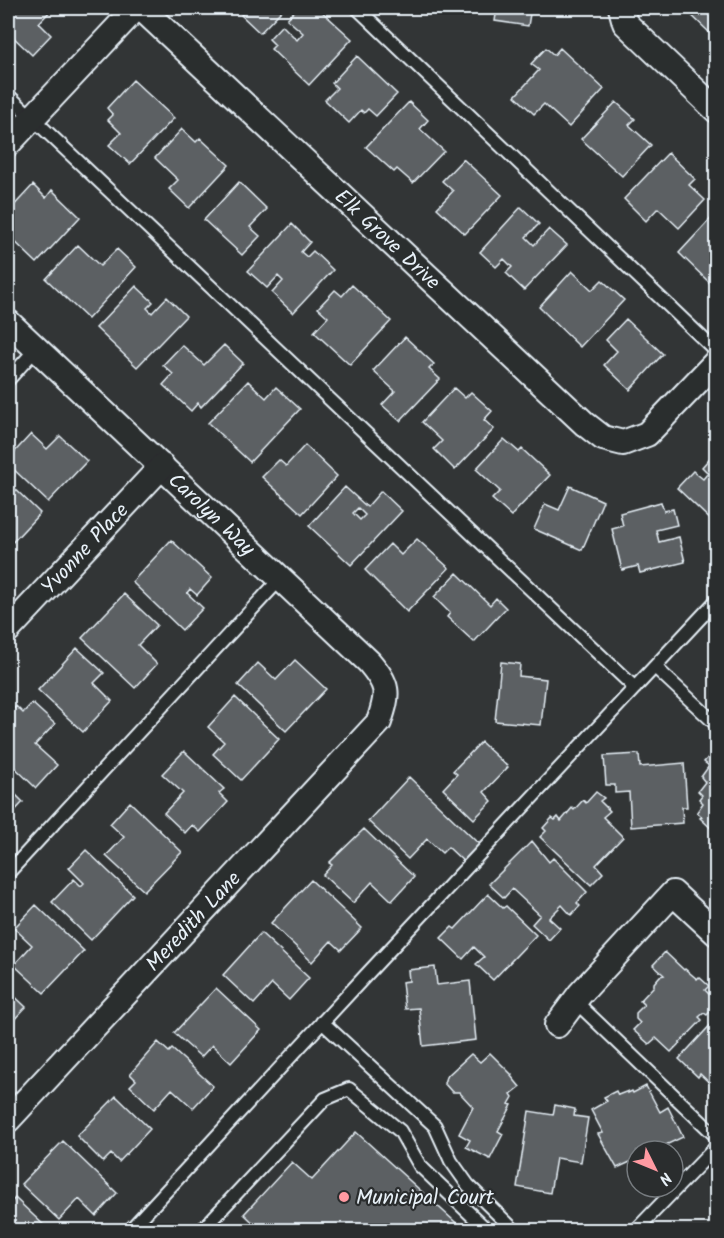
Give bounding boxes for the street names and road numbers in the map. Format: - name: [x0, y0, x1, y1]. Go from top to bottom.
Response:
- street label: Elk Grove Drive: [326, 182, 448, 299]
- street label: Carolyn Way: [160, 465, 262, 565]
- street label: Yvonne Place: [34, 495, 138, 603]
- street label: Meredith Lane: [138, 864, 250, 980]

